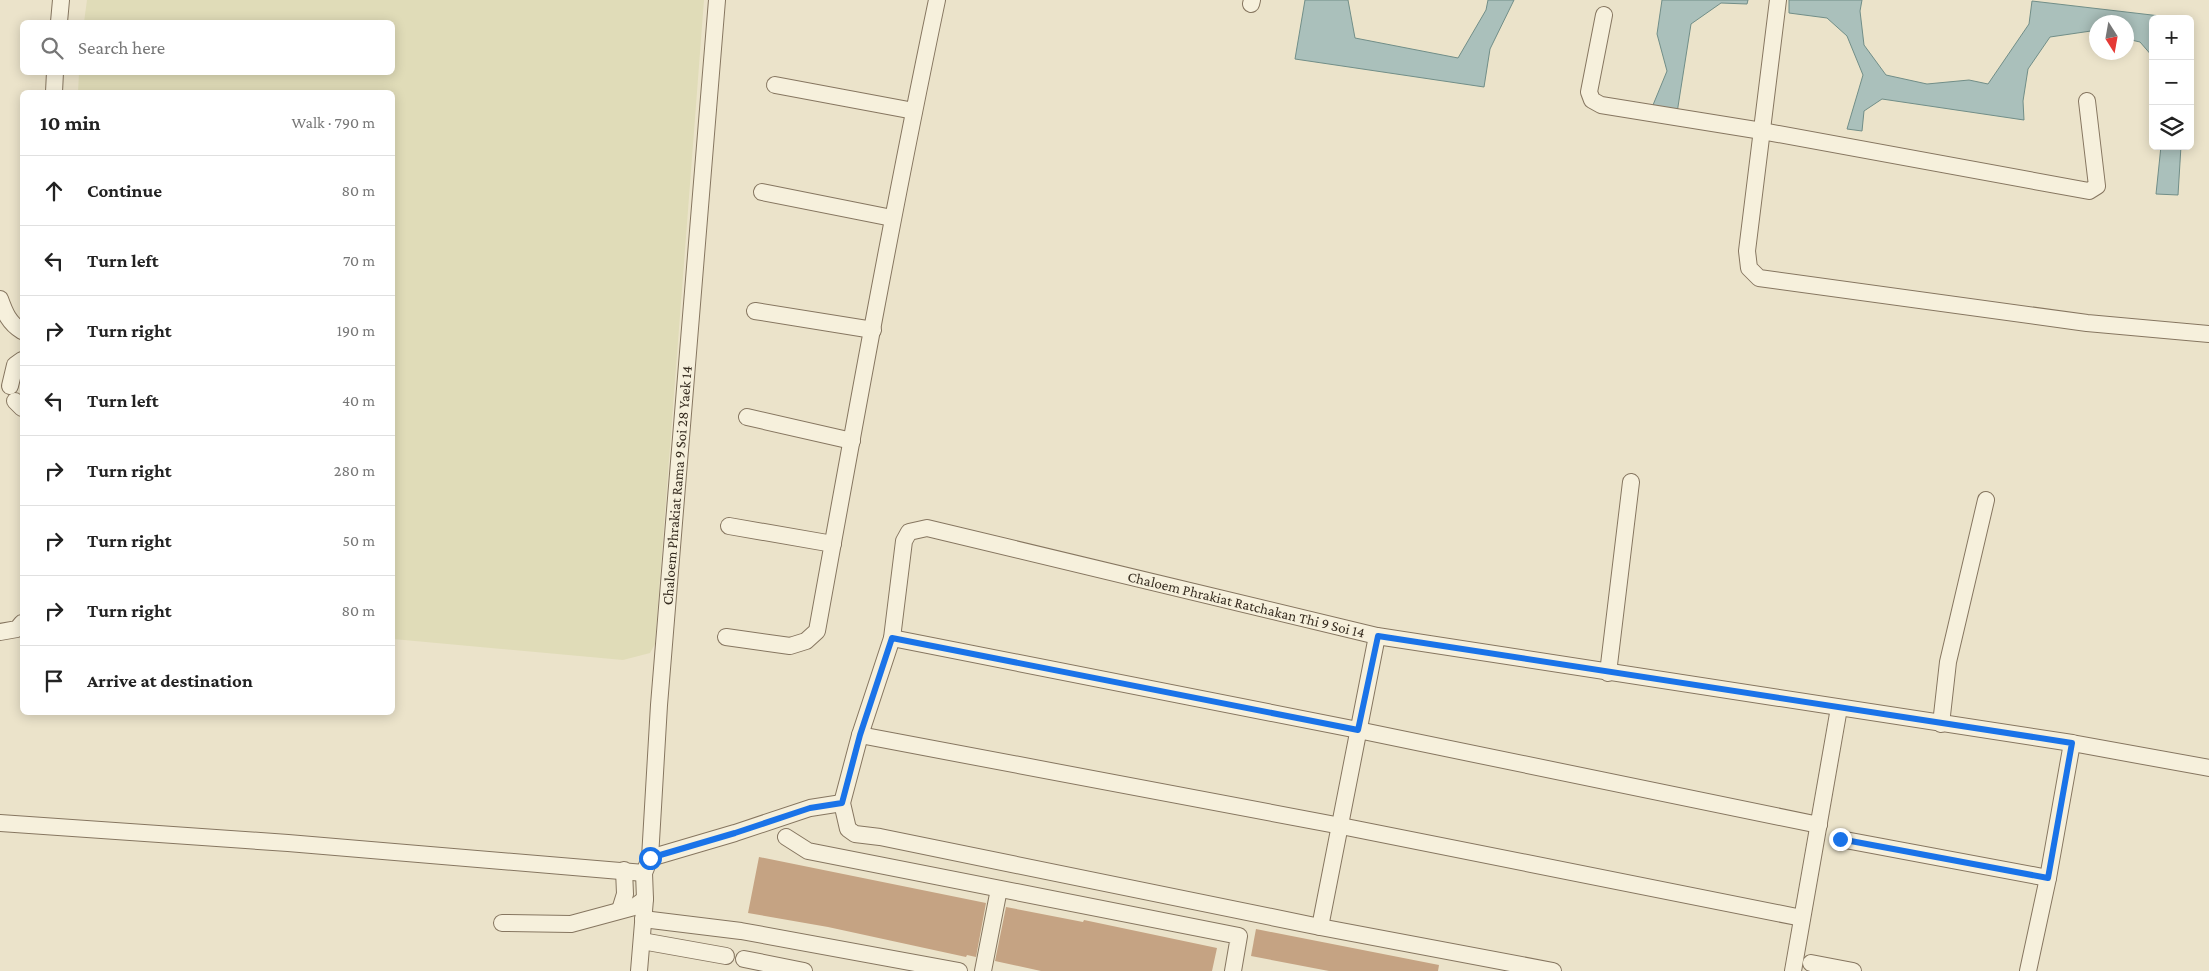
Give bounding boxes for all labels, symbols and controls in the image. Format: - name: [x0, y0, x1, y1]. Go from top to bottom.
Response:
- north arrow: [2089, 15, 2134, 60]
- map controls: [2149, 15, 2194, 150]
- button: +: [2149, 15, 2194, 60]
- search box: [20, 20, 395, 75]
- icon: search: [38, 34, 66, 62]
- text: Search here: [78, 37, 165, 58]
- button: −: [2149, 60, 2194, 105]
- button: layers: [2149, 105, 2194, 150]
- text: 10 min: [40, 111, 101, 135]
- text: Walk · 790 m: [292, 114, 375, 131]
- icon: ahead: [40, 177, 68, 205]
- text: Continue: [87, 180, 162, 201]
- text: 80 m: [341, 182, 375, 199]
- icon: left: [40, 247, 68, 275]
- text: Turn left: [87, 250, 159, 271]
- text: 70 m: [343, 252, 375, 269]
- icon: right: [40, 317, 68, 345]
- text: Turn right: [87, 320, 172, 341]
- text: 190 m: [337, 322, 375, 339]
- street label: Chaloem Phrakiat Rama 9 Soi 28 Yaek 14: [659, 365, 695, 606]
- icon: left: [40, 387, 68, 415]
- text: Turn left: [87, 390, 159, 411]
- text: 40 m: [342, 392, 375, 409]
- icon: right: [40, 457, 68, 485]
- text: Turn right: [87, 460, 172, 481]
- text: 280 m: [334, 462, 375, 479]
- icon: right: [40, 527, 68, 555]
- text: Turn right: [87, 530, 172, 551]
- text: 50 m: [343, 532, 375, 549]
- street label: Chaloem Phrakiat Ratchakan Thi 9 Soi 14: [1126, 568, 1367, 641]
- icon: right: [40, 597, 68, 625]
- text: Turn right: [87, 600, 172, 621]
- text: 80 m: [341, 602, 375, 619]
- icon: arrive: [40, 667, 68, 695]
- text: Arrive at destination: [87, 670, 253, 691]
- route end: [1829, 828, 1852, 851]
- route start: [639, 847, 662, 870]

